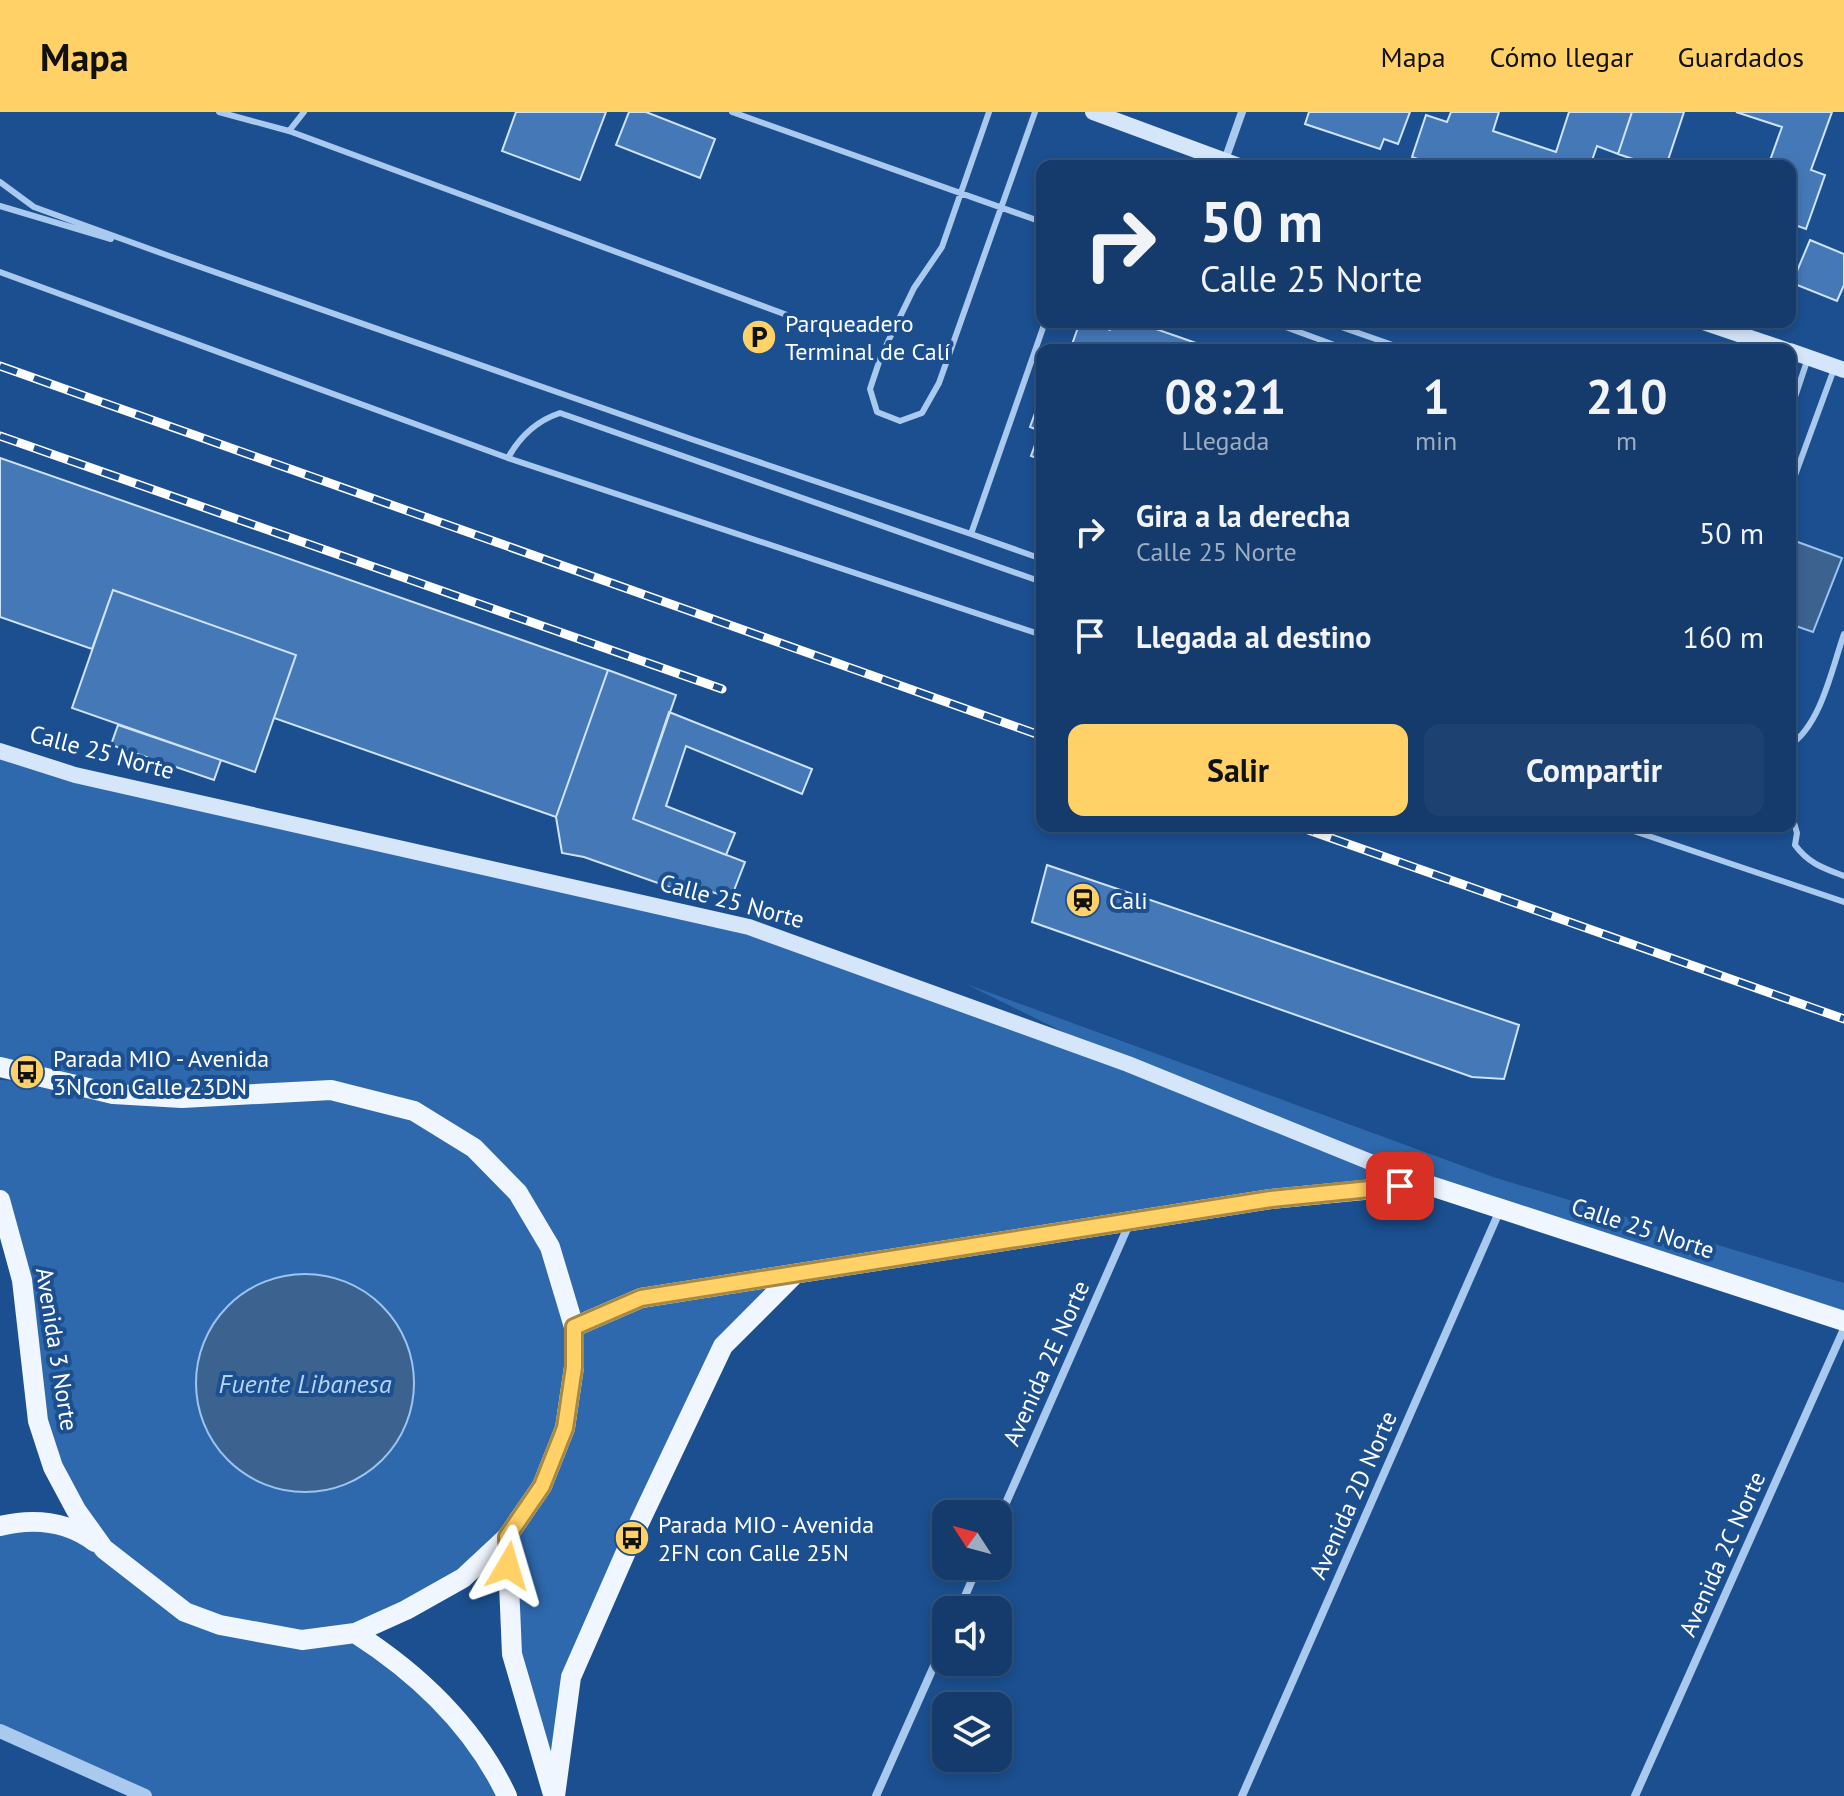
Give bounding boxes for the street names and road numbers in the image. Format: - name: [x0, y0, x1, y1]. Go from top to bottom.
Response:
- street label: Calle 25 Norte: [26, 718, 178, 786]
- street label: Calle 25 Norte: [656, 867, 808, 935]
- street label: Calle 25 Norte: [1568, 1190, 1718, 1266]
- street label: Avenida 3 Norte: [29, 1265, 85, 1433]
- street label: Avenida 2E Norte: [996, 1275, 1096, 1451]
- street label: Avenida 2D Norte: [1302, 1406, 1404, 1584]
- street label: Avenida 2C Norte: [1672, 1467, 1772, 1641]

